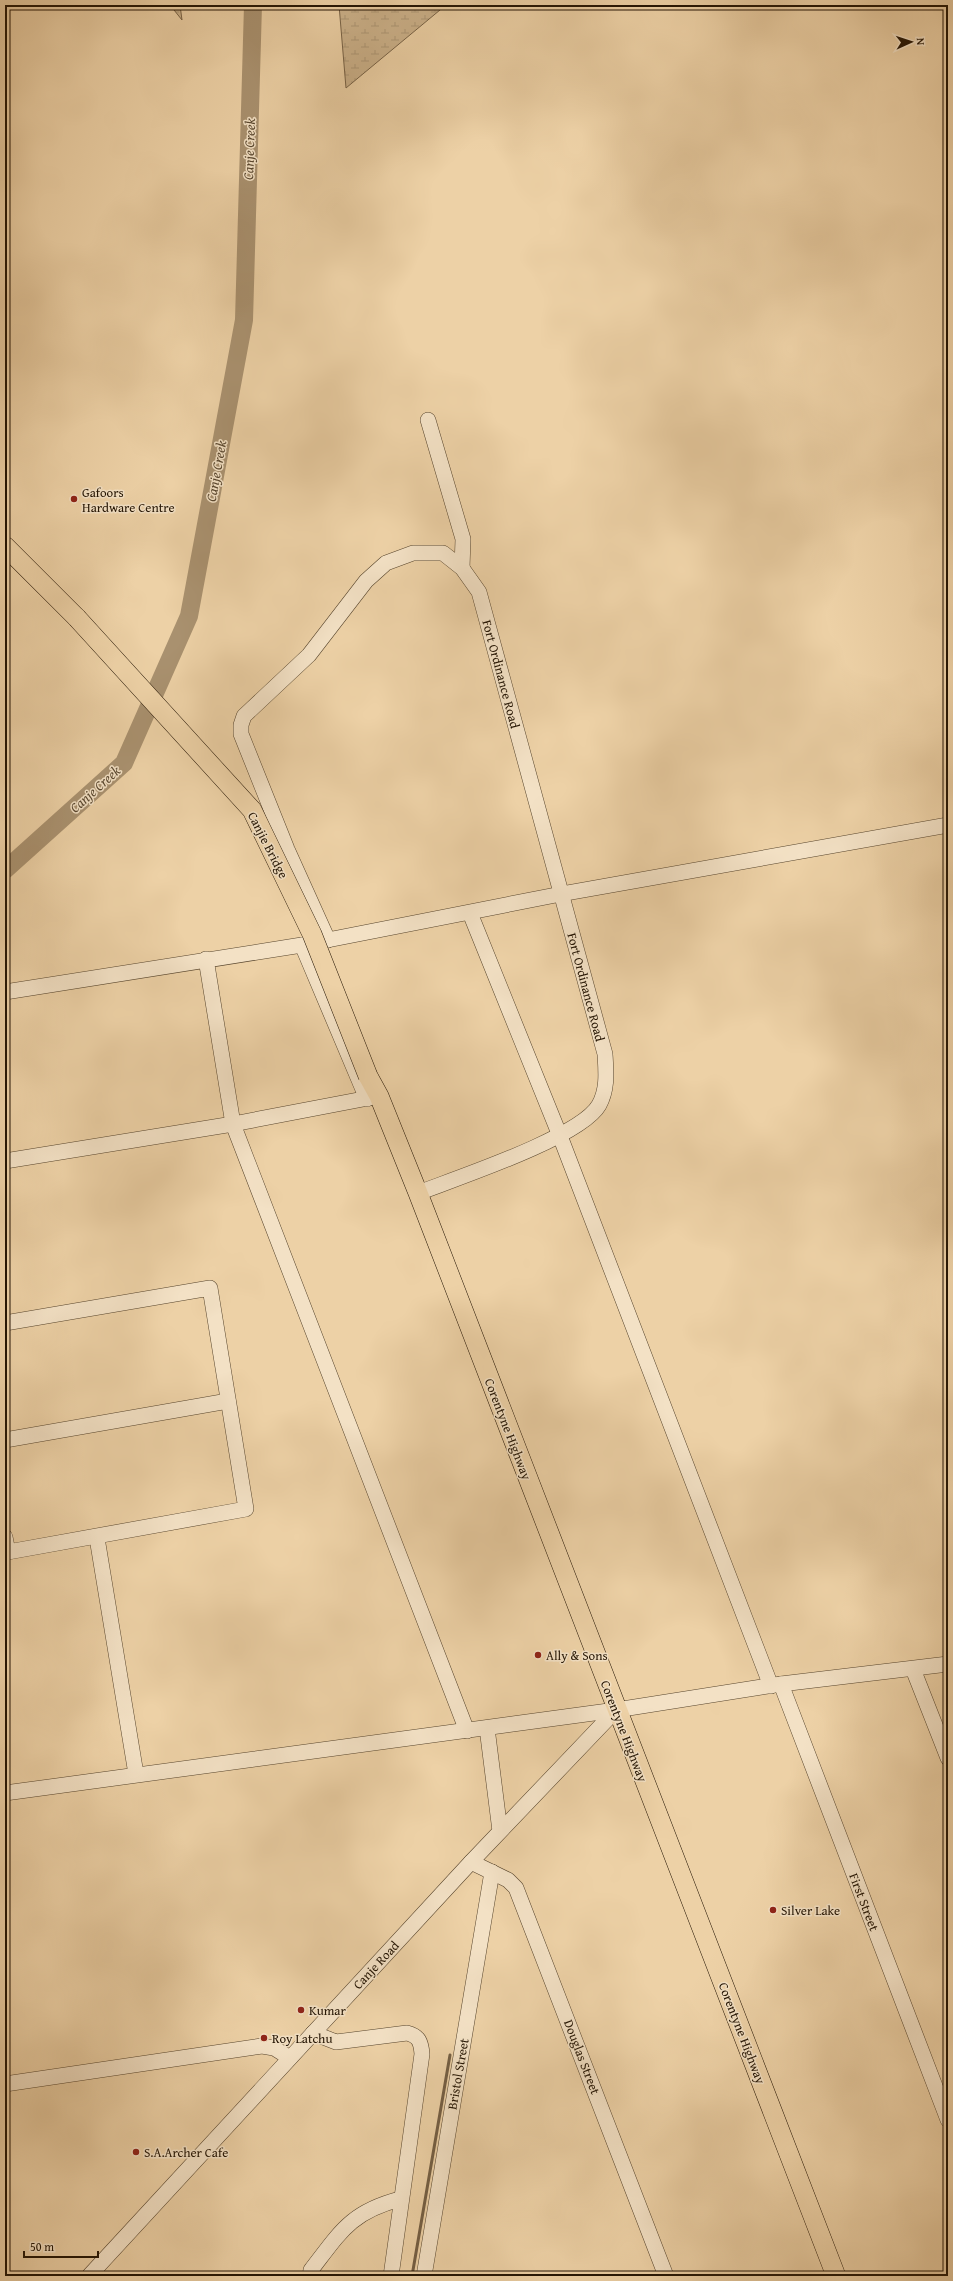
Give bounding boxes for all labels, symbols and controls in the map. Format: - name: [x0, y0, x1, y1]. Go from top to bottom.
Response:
- north arrow: [891, 22, 931, 62]
- text: N: [913, 37, 929, 46]
- water label: Canje Creek: [238, 117, 260, 180]
- water label: Canje Creek: [201, 438, 231, 503]
- place label: Gafoors Hardware Centre: [82, 483, 175, 517]
- marker: Gafoors Hardware Centre: [69, 494, 79, 504]
- street label: Fort Ordinance Road: [477, 618, 525, 730]
- water label: Canje Creek: [65, 760, 125, 817]
- street label: Canjie Bridge: [243, 808, 293, 882]
- street label: Fort Ordinance Road: [562, 931, 610, 1043]
- street label: Corentyne Highway: [480, 1376, 536, 1483]
- place label: Ally & Sons: [546, 1646, 608, 1665]
- marker: Ally & Sons: [533, 1650, 543, 1660]
- street label: Corentyne Highway: [596, 1678, 652, 1785]
- street label: First Street: [844, 1870, 884, 1934]
- place label: Silver Lake: [781, 1901, 840, 1920]
- marker: Silver Lake: [768, 1905, 778, 1915]
- street label: Canje Road: [349, 1936, 404, 1993]
- street label: Corentyne Highway: [714, 1980, 770, 2087]
- place label: Kumar: [309, 2001, 346, 2020]
- marker: Kumar: [296, 2005, 306, 2015]
- street label: Douglas Street: [559, 2017, 605, 2098]
- place label: Roy Latchu: [272, 2029, 332, 2048]
- marker: Roy Latchu: [259, 2033, 269, 2043]
- street label: Bristol Street: [442, 2036, 474, 2111]
- place label: S.A.Archer Cafe: [144, 2143, 228, 2162]
- marker: S.A.Archer Cafe: [131, 2147, 141, 2157]
- scale bar: [24, 2233, 98, 2259]
- text: 50 m: [30, 2238, 54, 2255]

